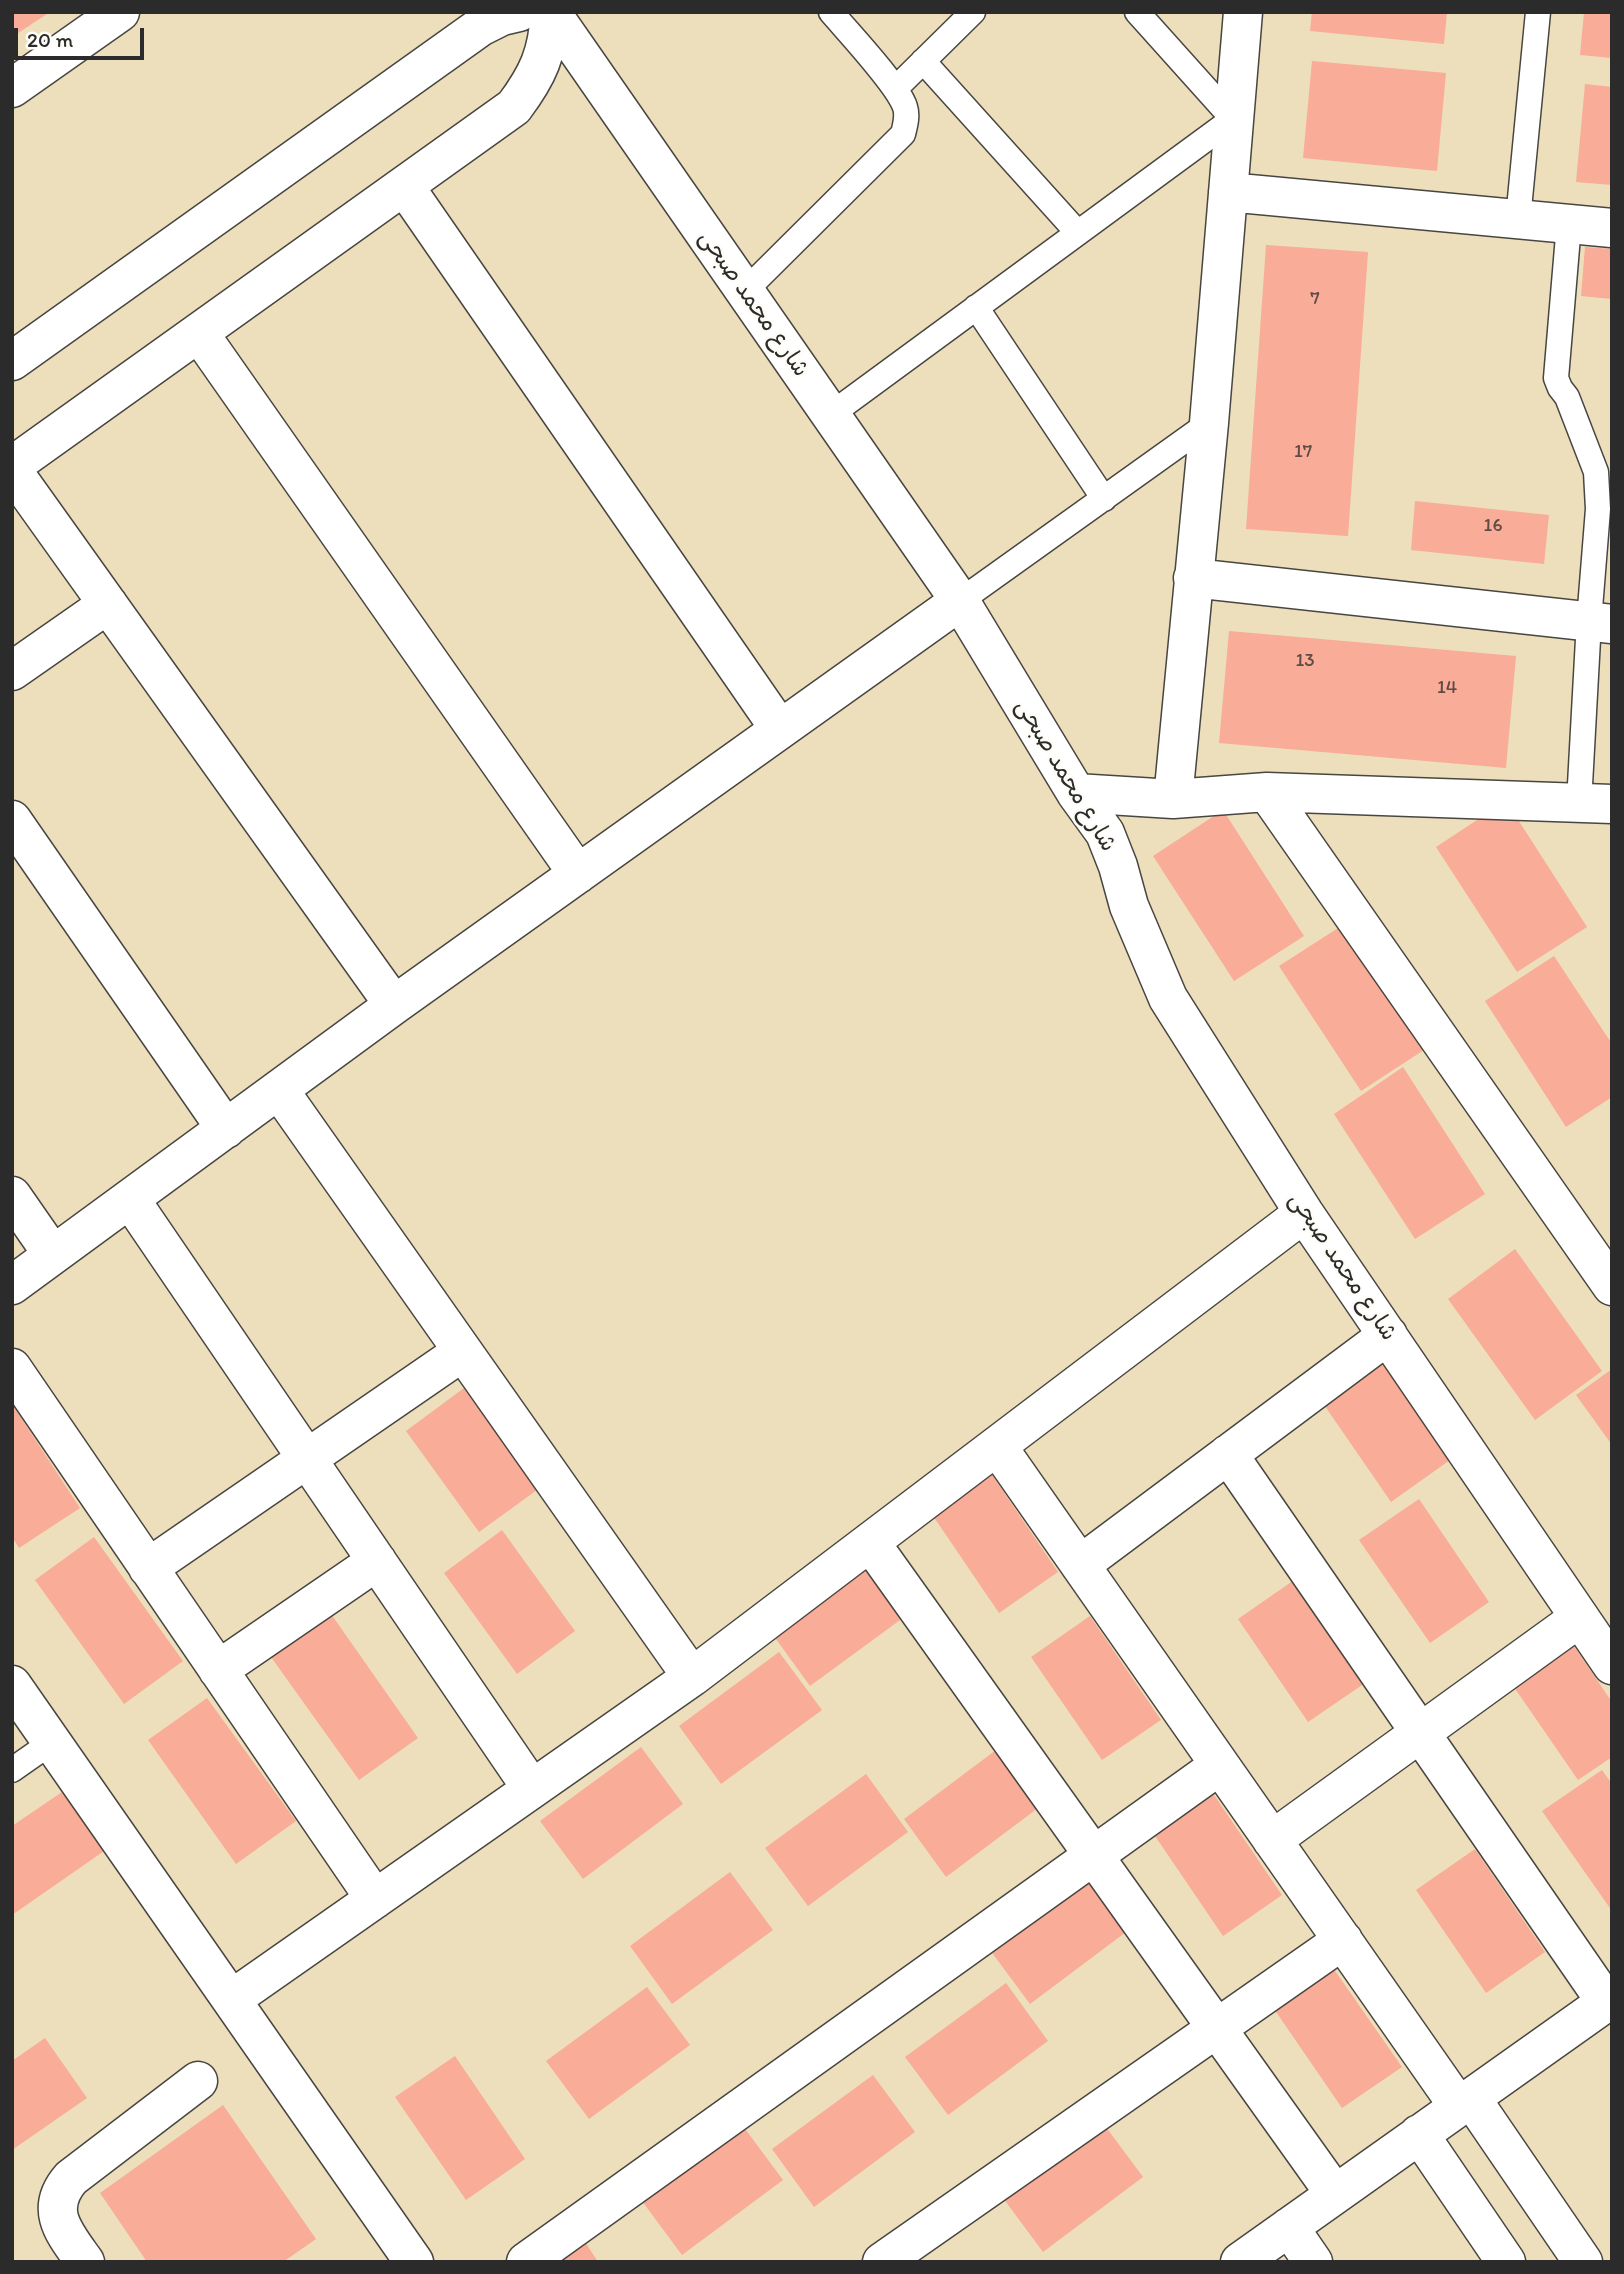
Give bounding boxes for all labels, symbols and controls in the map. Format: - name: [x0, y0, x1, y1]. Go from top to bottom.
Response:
- scale bar: [18, 14, 147, 58]
- text: 20 m: [27, 27, 73, 52]
- street label: شارع محمد صبحى: [692, 225, 814, 383]
- house number: 7: [1310, 288, 1320, 310]
- house number: 17: [1294, 441, 1312, 463]
- house number: 16: [1484, 515, 1502, 537]
- house number: 13: [1295, 650, 1315, 672]
- house number: 14: [1437, 677, 1457, 699]
- street label: شارع محمد صبحى: [1009, 695, 1121, 857]
- street label: شارع محمد صبحى: [1282, 1188, 1402, 1346]

